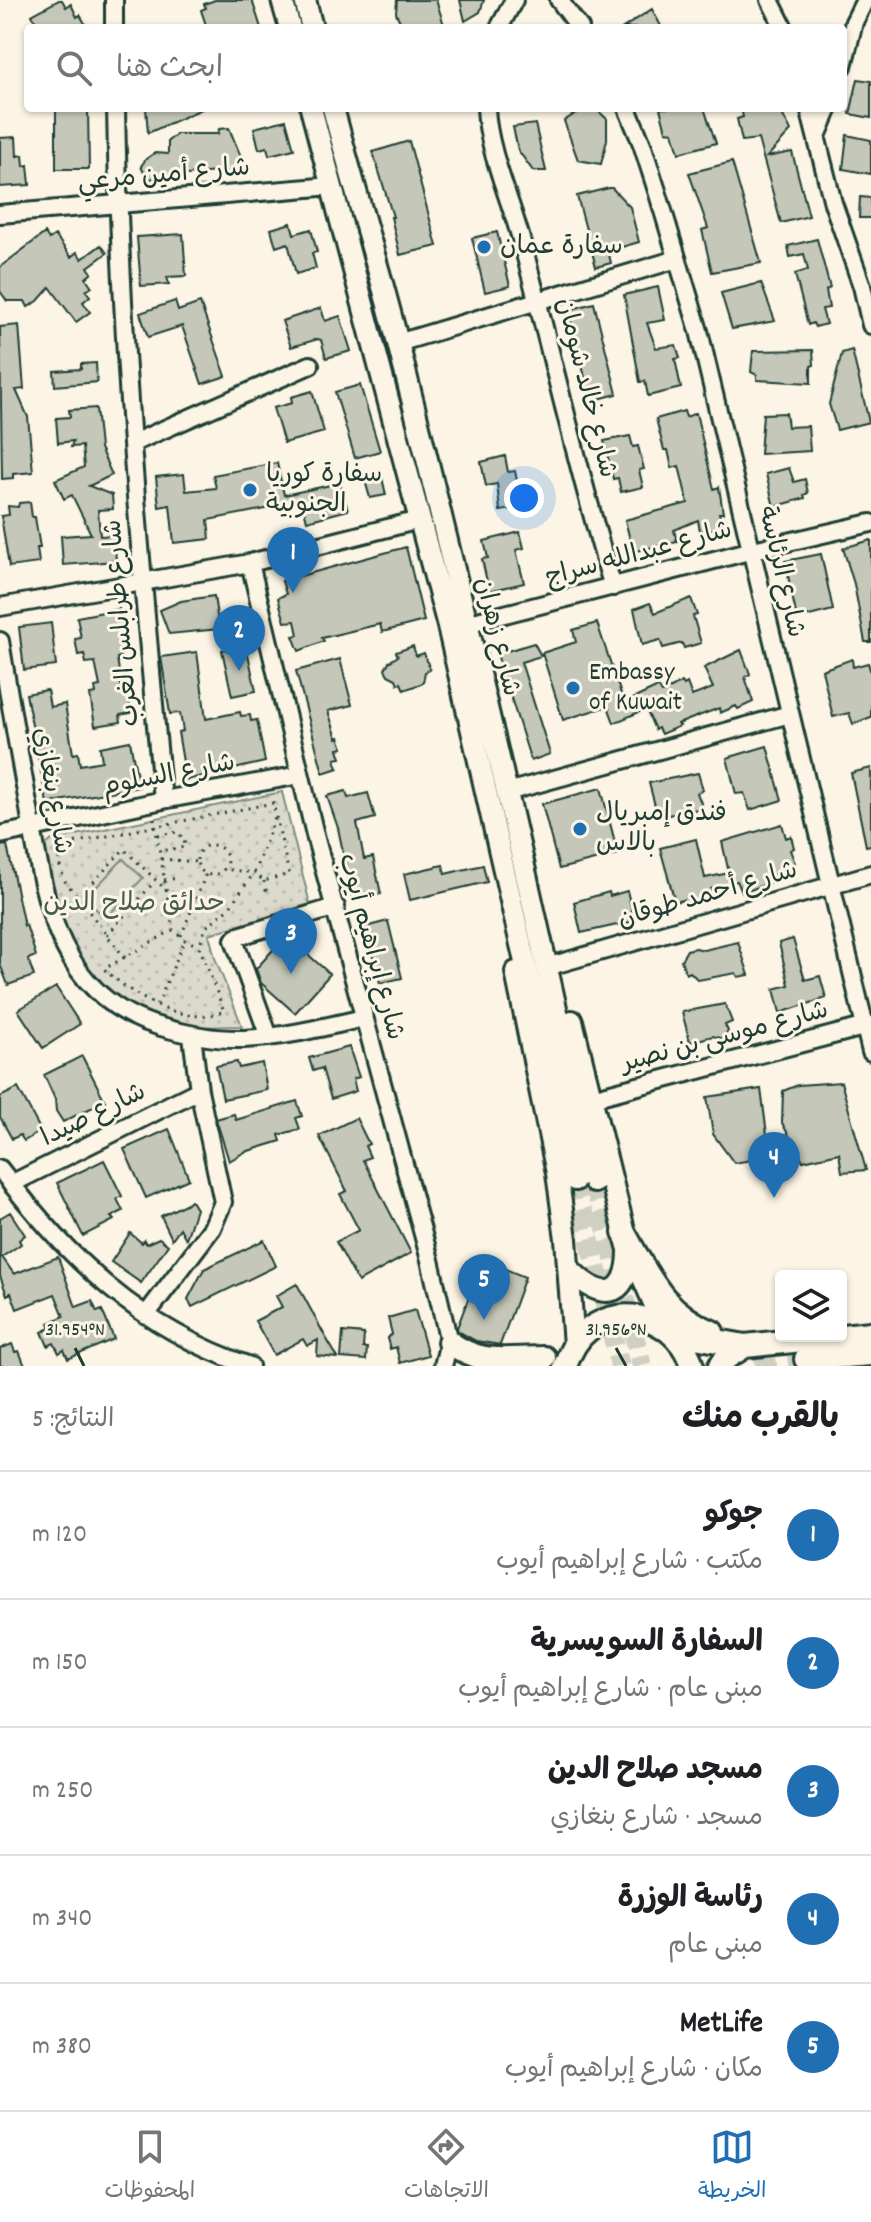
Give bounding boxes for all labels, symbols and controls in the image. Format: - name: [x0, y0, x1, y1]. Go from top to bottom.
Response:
- search box: [24, 24, 847, 112]
- icon: search: [52, 46, 96, 90]
- text: ابحث هنا: [116, 49, 223, 92]
- street label: شارع أمين مرعي: [76, 150, 252, 203]
- place label: سفارة عمان: [500, 229, 623, 266]
- marker: سفارة عمان: [475, 238, 493, 256]
- street label: شارع خالد شومان: [545, 294, 625, 482]
- place label: سفارة كوريا الجنوبية: [266, 457, 382, 524]
- your location: [504, 478, 544, 518]
- marker: سفارة كوريا الجنوبية: [241, 481, 259, 499]
- street label: شارع الرئاسة: [747, 503, 813, 641]
- street label: شارع عبدالله سراج: [541, 512, 737, 598]
- street label: شارع طرابلس الغرب: [96, 518, 150, 728]
- pin: 1: [267, 527, 319, 593]
- street label: شارع زهران: [463, 574, 529, 700]
- pin: 2: [213, 605, 265, 671]
- place label: Embassy of Kuwait: [589, 655, 683, 722]
- marker: Embassy of Kuwait: [564, 679, 582, 697]
- street label: شارع بنغازي: [22, 725, 80, 857]
- street label: شارع السلوم: [99, 745, 239, 807]
- place label: فندق إمبريال بالاس: [596, 796, 727, 863]
- marker: فندق إمبريال بالاس: [571, 820, 589, 838]
- street label: شارع إبراهيم أيوب: [327, 849, 413, 1045]
- street label: شارع أحمد طوقان: [614, 853, 802, 939]
- park label: حدائق صلاح الدين: [43, 886, 225, 923]
- pin: 3: [265, 908, 317, 974]
- street label: شارع موسى بن نصير: [615, 993, 833, 1084]
- street label: شارع صيدا: [35, 1075, 153, 1157]
- pin: 4: [748, 1132, 800, 1198]
- pin: 5: [458, 1254, 510, 1320]
- map controls: [775, 1270, 847, 1342]
- button: layers: [775, 1270, 847, 1342]
- text: 31.954°N: [45, 1317, 105, 1345]
- text: 31.956°N: [585, 1317, 647, 1345]
- text: بالقرب منك: [682, 1396, 839, 1445]
- text: النتائج: 5: [32, 1402, 114, 1439]
- text: جوكو: [704, 1495, 763, 1538]
- text: 120 m: [32, 1517, 87, 1554]
- text: 1: [810, 1517, 816, 1554]
- text: مكتب · شارع إبراهيم أيوب: [496, 1544, 763, 1581]
- text: السفارة السويسرية: [530, 1623, 763, 1666]
- text: 150 m: [32, 1645, 88, 1682]
- text: 2: [807, 1645, 819, 1682]
- text: مبنى عام · شارع إبراهيم أيوب: [458, 1672, 763, 1709]
- text: مسجد صلاح الدين: [548, 1751, 763, 1794]
- text: 250 m: [32, 1773, 93, 1810]
- text: 3: [807, 1773, 819, 1810]
- text: مسجد · شارع بنغازي: [550, 1800, 763, 1837]
- text: رئاسة الوزرة: [618, 1879, 763, 1922]
- text: 340 m: [32, 1901, 92, 1938]
- text: 4: [808, 1901, 818, 1938]
- text: مبنى عام: [668, 1928, 763, 1965]
- text: MetLife: [680, 2004, 763, 2047]
- text: 380 m: [32, 2029, 92, 2066]
- text: 5: [807, 2029, 819, 2066]
- text: مكان · شارع إبراهيم أيوب: [505, 2052, 763, 2089]
- tab: المحفوظات: [104, 2125, 195, 2209]
- tab: الاتجاهات: [404, 2125, 489, 2209]
- tab: الخريطة: [698, 2125, 767, 2209]

